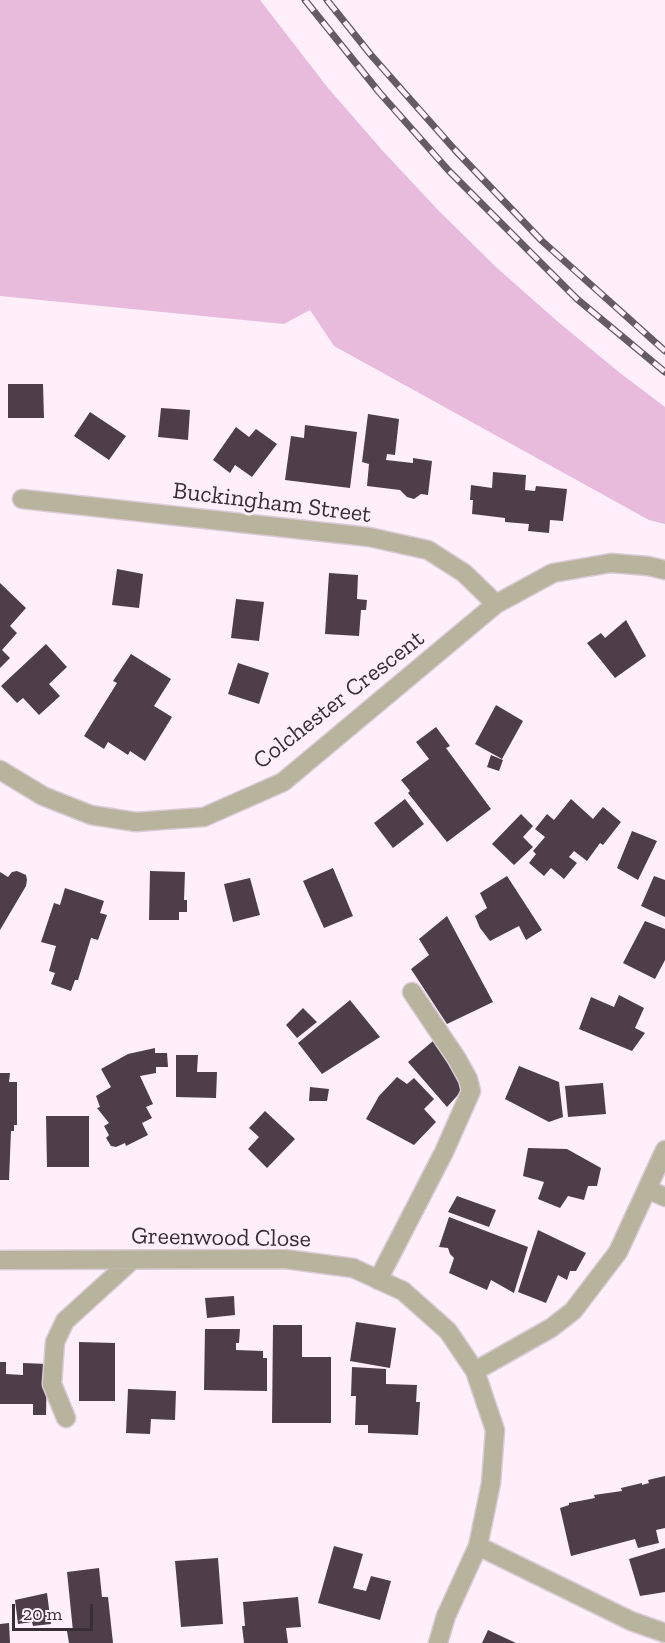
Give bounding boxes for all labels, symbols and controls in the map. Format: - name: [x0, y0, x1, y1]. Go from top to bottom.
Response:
- street label: Buckingham Street: [171, 477, 373, 529]
- street label: Colchester Crescent: [248, 624, 430, 776]
- street label: Greenwood Close: [131, 1222, 311, 1254]
- scale bar: [15, 1592, 96, 1630]
- text: 20 m: [23, 1603, 62, 1625]

